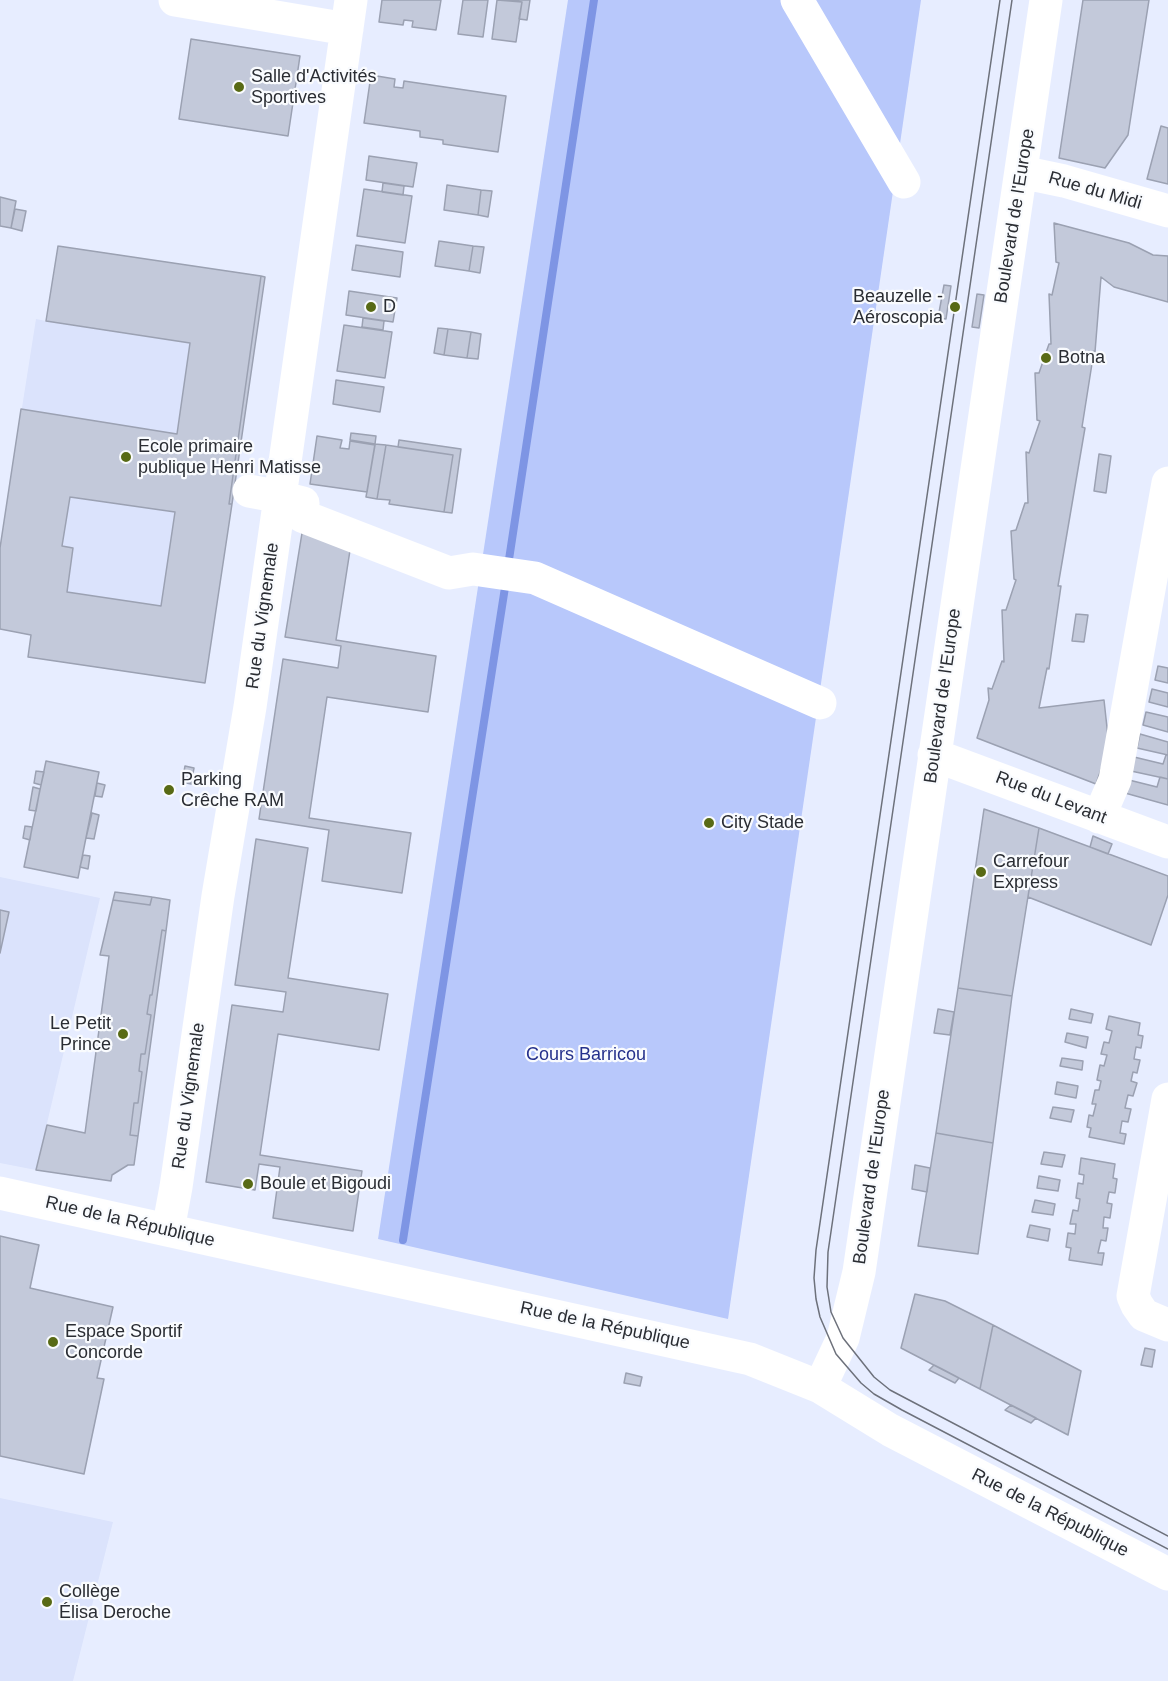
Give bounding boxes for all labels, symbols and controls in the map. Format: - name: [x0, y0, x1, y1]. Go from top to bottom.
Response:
- place label: Salle d'Activités Sportives: [251, 66, 376, 109]
- marker: Salle d'Activités Sportives: [232, 80, 246, 94]
- street label: Boulevard de l'Europe: [991, 127, 1039, 305]
- street label: Rue du Midi: [1046, 167, 1144, 215]
- place label: Beauzelle - Aéroscopia: [853, 286, 943, 328]
- place label: D: [383, 296, 396, 318]
- marker: D: [364, 300, 378, 314]
- marker: Beauzelle - Aéroscopia: [948, 300, 962, 314]
- place label: Botna: [1058, 347, 1105, 369]
- marker: Botna: [1039, 351, 1053, 365]
- place label: Ecole primaire publique Henri Matisse: [138, 436, 321, 478]
- marker: Ecole primaire publique Henri Matisse: [119, 450, 133, 464]
- street label: Rue du Vignemale: [242, 541, 284, 691]
- street label: Boulevard de l'Europe: [920, 607, 966, 785]
- street label: Rue du Levant: [992, 767, 1110, 829]
- place label: Parking Crêche RAM: [181, 769, 284, 812]
- marker: Parking Crêche RAM: [162, 783, 176, 797]
- place label: City Stade: [721, 812, 804, 834]
- marker: City Stade: [702, 816, 716, 830]
- place label: Carrefour Express: [993, 851, 1069, 894]
- marker: Carrefour Express: [974, 865, 988, 879]
- place label: Le Petit Prince: [50, 1013, 111, 1056]
- street label: Rue du Vignemale: [168, 1021, 210, 1171]
- marker: Le Petit Prince: [116, 1027, 130, 1041]
- park label: Cours Barricou: [526, 1044, 646, 1066]
- street label: Boulevard de l'Europe: [849, 1088, 895, 1266]
- place label: Boule et Bigoudi: [260, 1173, 391, 1195]
- marker: Boule et Bigoudi: [241, 1177, 255, 1191]
- street label: Rue de la République: [43, 1192, 217, 1252]
- street label: Rue de la République: [518, 1297, 692, 1355]
- place label: Espace Sportif Concorde: [65, 1321, 182, 1364]
- marker: Espace Sportif Concorde: [46, 1335, 60, 1349]
- street label: Rue de la République: [968, 1464, 1132, 1562]
- place label: Collège Élisa Deroche: [59, 1581, 171, 1624]
- marker: Collège Élisa Deroche: [40, 1595, 54, 1609]

